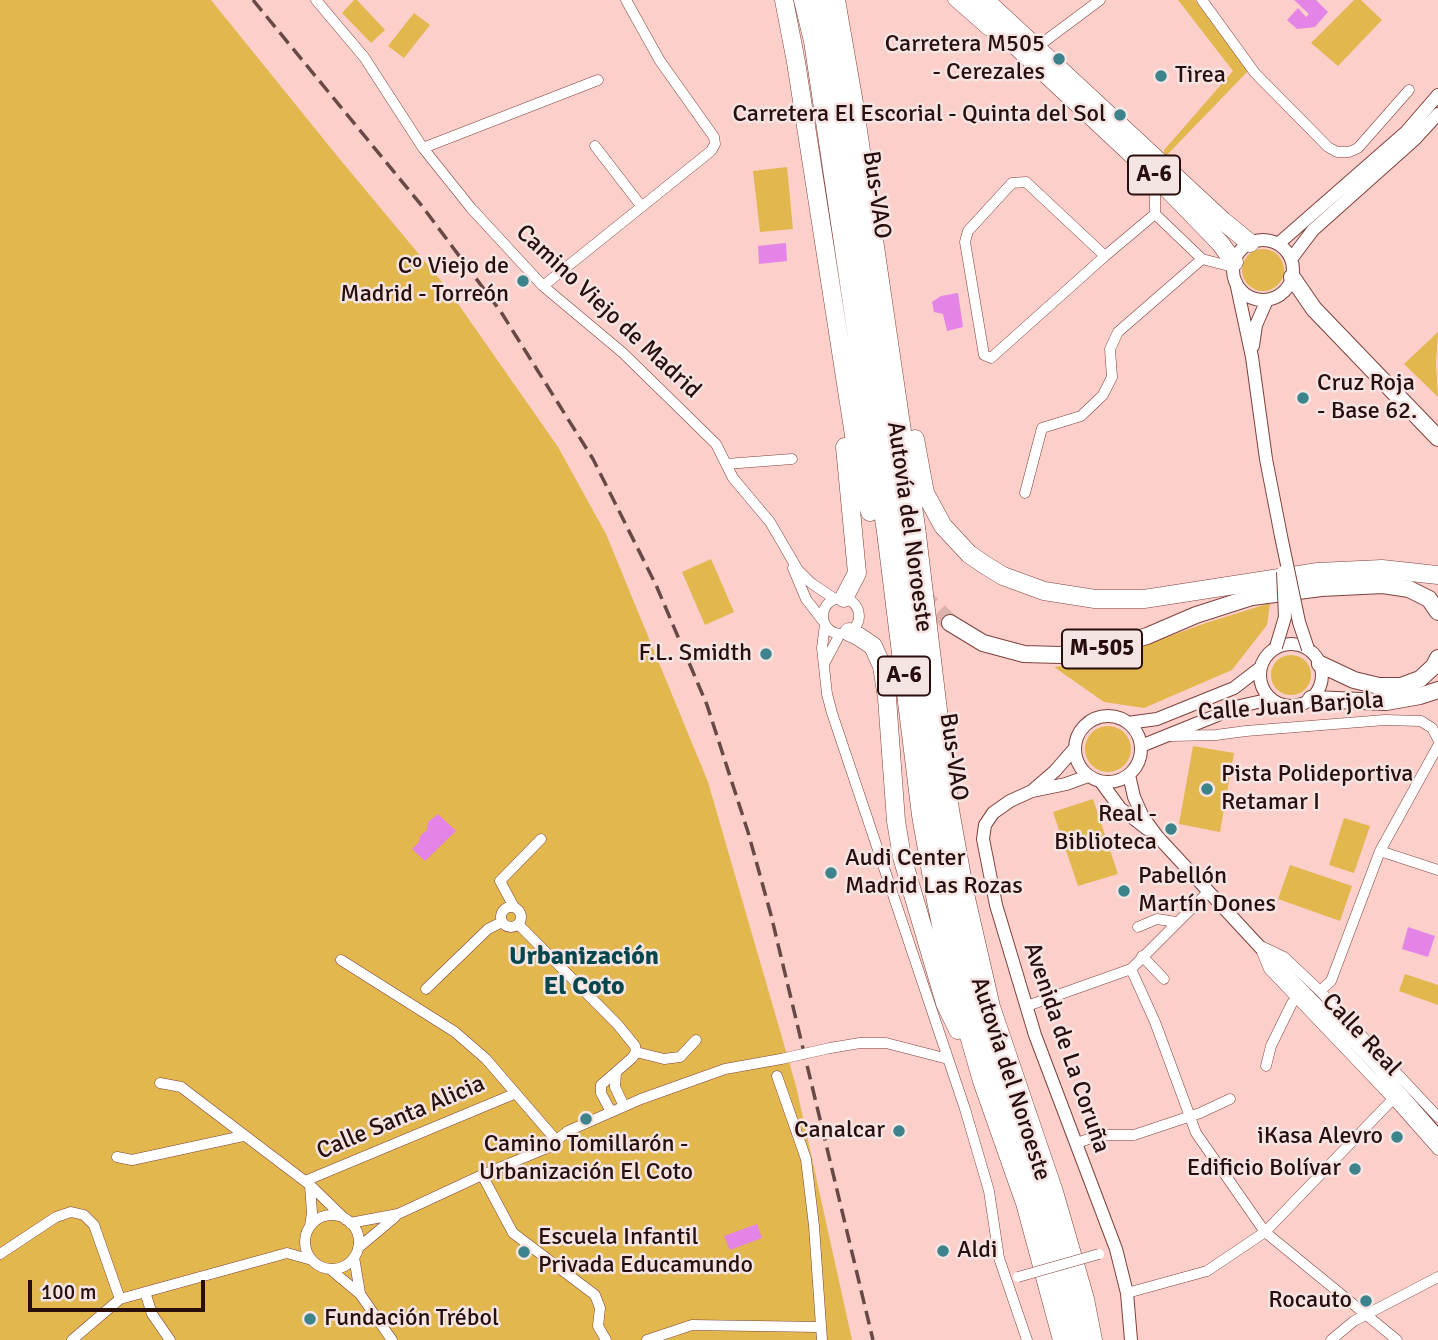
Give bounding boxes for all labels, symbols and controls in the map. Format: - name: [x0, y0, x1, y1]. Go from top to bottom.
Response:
- place label: Carretera M505 - Cerezales: [885, 31, 1045, 87]
- marker: Carretera M505 - Cerezales: [1051, 51, 1067, 67]
- place label: Tirea: [1175, 62, 1226, 90]
- marker: Tirea: [1153, 68, 1169, 84]
- place label: Carretera El Escorial - Quinta del Sol: [732, 101, 1106, 129]
- marker: Carretera El Escorial - Quinta del Sol: [1112, 107, 1128, 123]
- street label: Bus-VAO: [856, 149, 896, 241]
- road number: A-6: [1128, 156, 1180, 194]
- street label: Camino Viejo de Madrid: [510, 219, 706, 405]
- place label: Cº Viejo de Madrid - Torreón: [340, 253, 509, 309]
- marker: Cº Viejo de Madrid - Torreón: [515, 273, 531, 289]
- place label: Cruz Roja - Base 62.: [1317, 370, 1417, 426]
- marker: Cruz Roja - Base 62.: [1295, 390, 1311, 406]
- street label: Autovía del Noroeste: [880, 420, 938, 634]
- road number: M-505: [1062, 629, 1142, 668]
- place label: F.L. Smidth: [638, 640, 752, 668]
- marker: F.L. Smidth: [758, 646, 774, 662]
- road number: A-6: [878, 656, 930, 696]
- street label: Calle Juan Barjola: [1197, 686, 1385, 728]
- street label: Bus-VAO: [933, 711, 973, 803]
- place label: Pista Polideportiva Retamar I: [1221, 761, 1414, 817]
- marker: Pista Polideportiva Retamar I: [1199, 781, 1215, 797]
- place label: Real - Biblioteca: [1054, 801, 1157, 857]
- marker: Real - Biblioteca: [1163, 821, 1179, 837]
- place label: Audi Center Madrid Las Rozas: [845, 845, 1023, 901]
- place label: Pabellón Martín Dones: [1138, 863, 1276, 919]
- marker: Audi Center Madrid Las Rozas: [823, 865, 839, 881]
- marker: Pabellón Martín Dones: [1116, 883, 1132, 899]
- street label: Avenida de La Coruña: [1017, 939, 1115, 1157]
- district label: Urbanización El Coto: [509, 941, 659, 1002]
- street label: Autovía del Noroeste: [963, 974, 1057, 1184]
- street label: Calle Real: [1315, 988, 1407, 1082]
- street label: Calle Santa Alicia: [313, 1070, 489, 1166]
- marker: Camino Tomillarón - Urbanización El Coto: [578, 1111, 594, 1127]
- place label: Canalcar: [794, 1117, 885, 1145]
- marker: Canalcar: [891, 1123, 907, 1139]
- place label: iKasa Alevro: [1257, 1123, 1383, 1151]
- marker: iKasa Alevro: [1389, 1129, 1405, 1145]
- place label: Camino Tomillarón - Urbanización El Coto: [479, 1131, 693, 1187]
- place label: Edificio Bolívar: [1187, 1155, 1341, 1183]
- marker: Edificio Bolívar: [1347, 1161, 1363, 1177]
- place label: Escuela Infantil Privada Educamundo: [538, 1224, 753, 1280]
- place label: Aldi: [957, 1237, 997, 1265]
- marker: Aldi: [935, 1243, 951, 1259]
- marker: Escuela Infantil Privada Educamundo: [516, 1244, 532, 1260]
- scale bar: [32, 1266, 208, 1310]
- text: 100 m: [41, 1279, 96, 1305]
- place label: Rocauto: [1268, 1287, 1352, 1315]
- marker: Rocauto: [1358, 1293, 1374, 1309]
- place label: Fundación Trébol: [324, 1305, 499, 1333]
- marker: Fundación Trébol: [302, 1311, 318, 1327]

